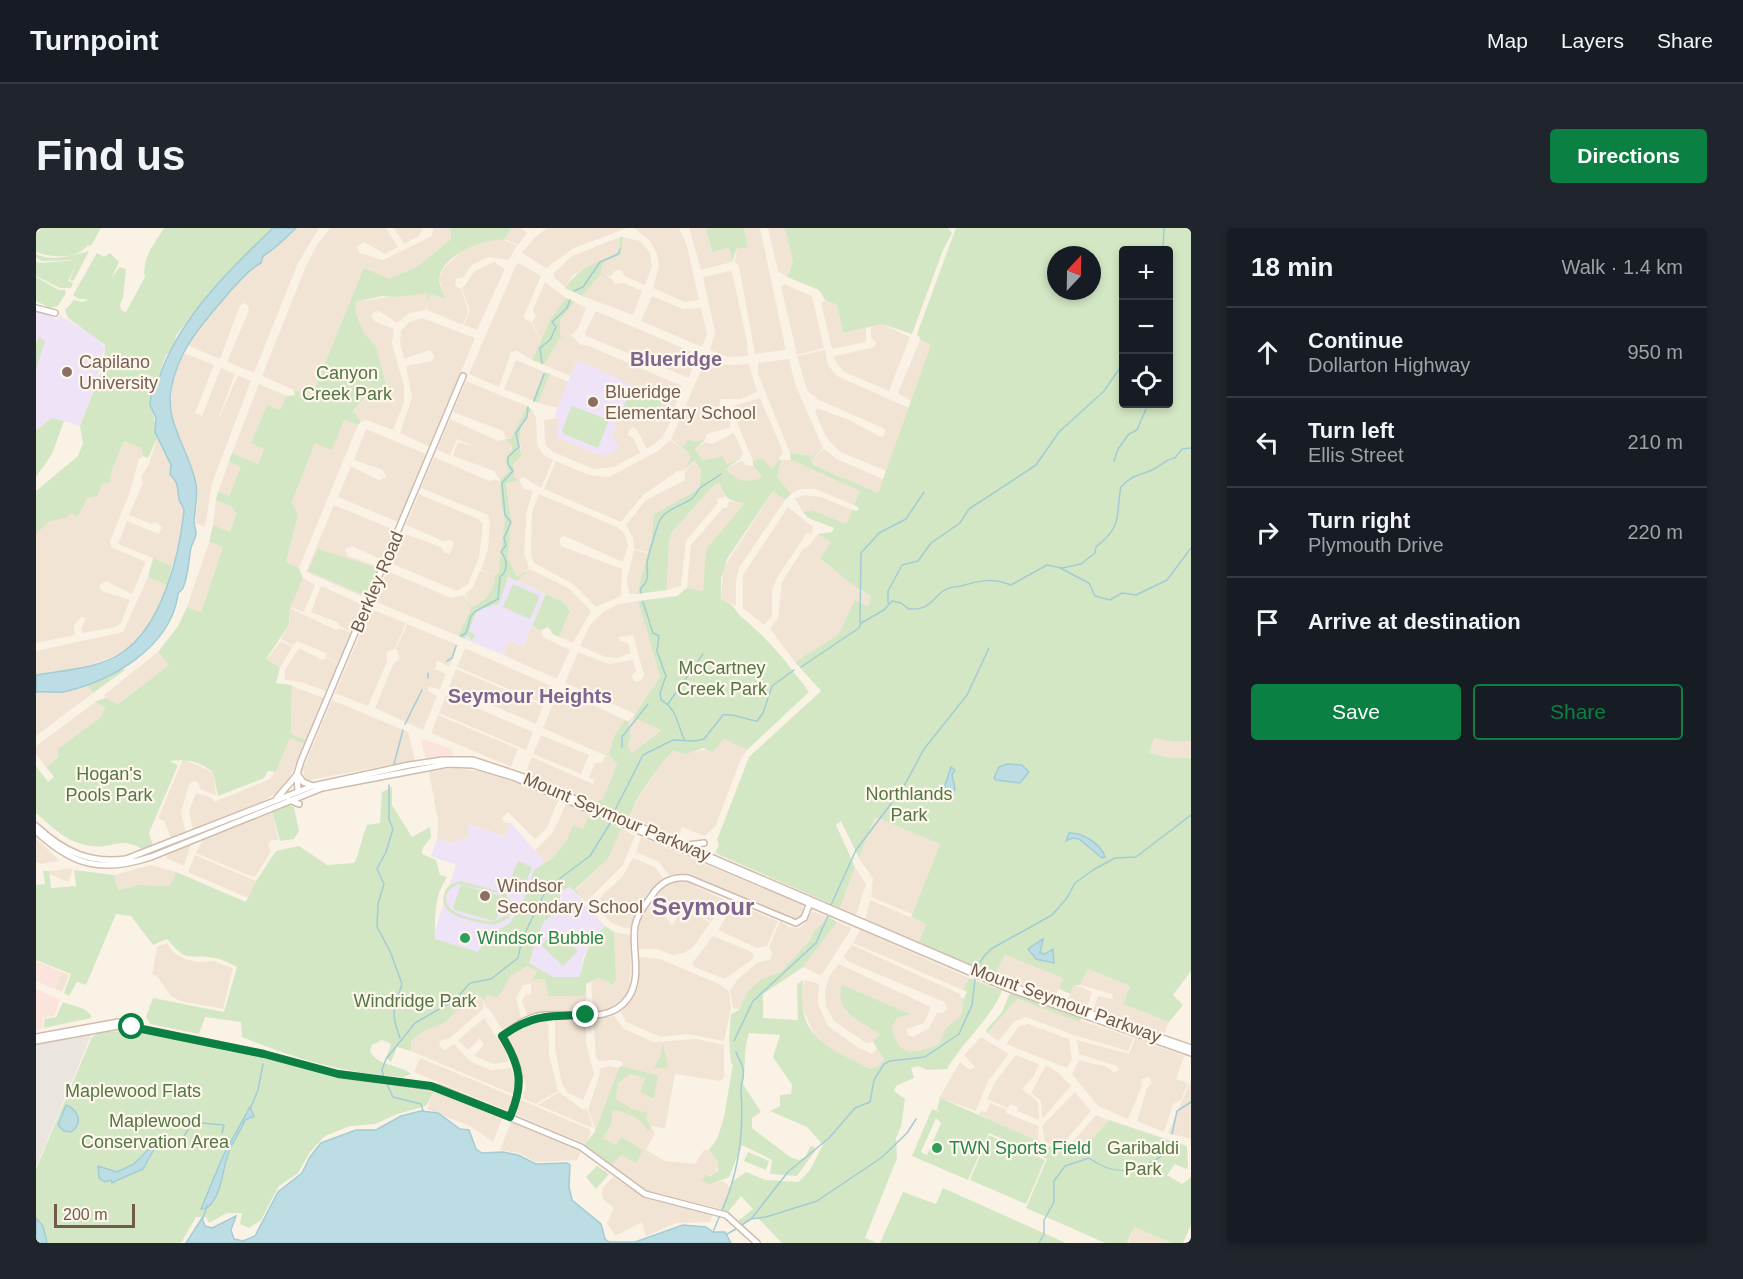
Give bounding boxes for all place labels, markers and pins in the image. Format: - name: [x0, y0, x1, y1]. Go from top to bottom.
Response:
- place label: Capilano University: [79, 352, 158, 393]
- marker: Capilano University: [60, 365, 74, 379]
- place label: Blueridge Elementary School: [605, 382, 756, 423]
- marker: Blueridge Elementary School: [586, 395, 600, 409]
- place label: Windsor Secondary School: [497, 876, 643, 917]
- marker: Windsor Secondary School: [478, 889, 492, 903]
- place label: Windsor Bubble: [477, 928, 604, 948]
- marker: Windsor Bubble: [458, 931, 472, 945]
- place label: TWN Sports Field: [949, 1138, 1091, 1158]
- marker: TWN Sports Field: [930, 1141, 944, 1155]

